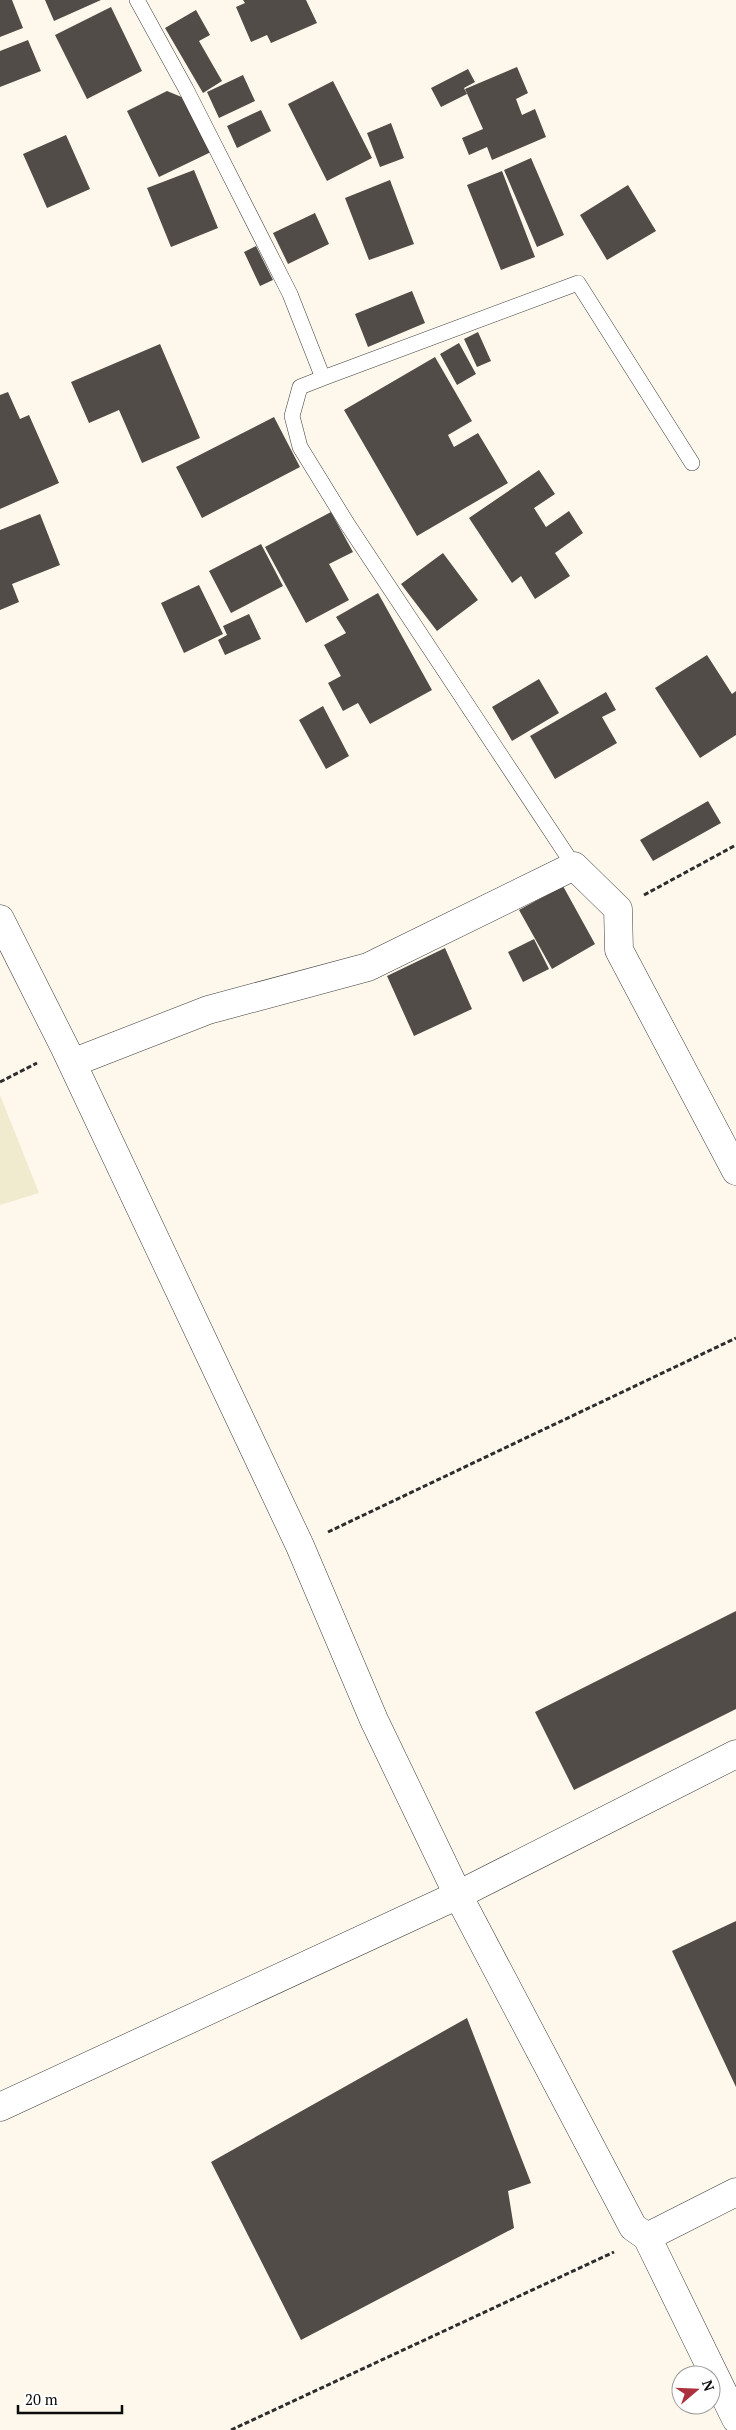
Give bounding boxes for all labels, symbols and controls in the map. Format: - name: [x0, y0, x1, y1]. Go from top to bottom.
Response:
- north arrow: [671, 2365, 721, 2415]
- text: N: [698, 2377, 720, 2394]
- scale bar: [18, 2382, 121, 2414]
- text: 20 m: [25, 2389, 58, 2409]

